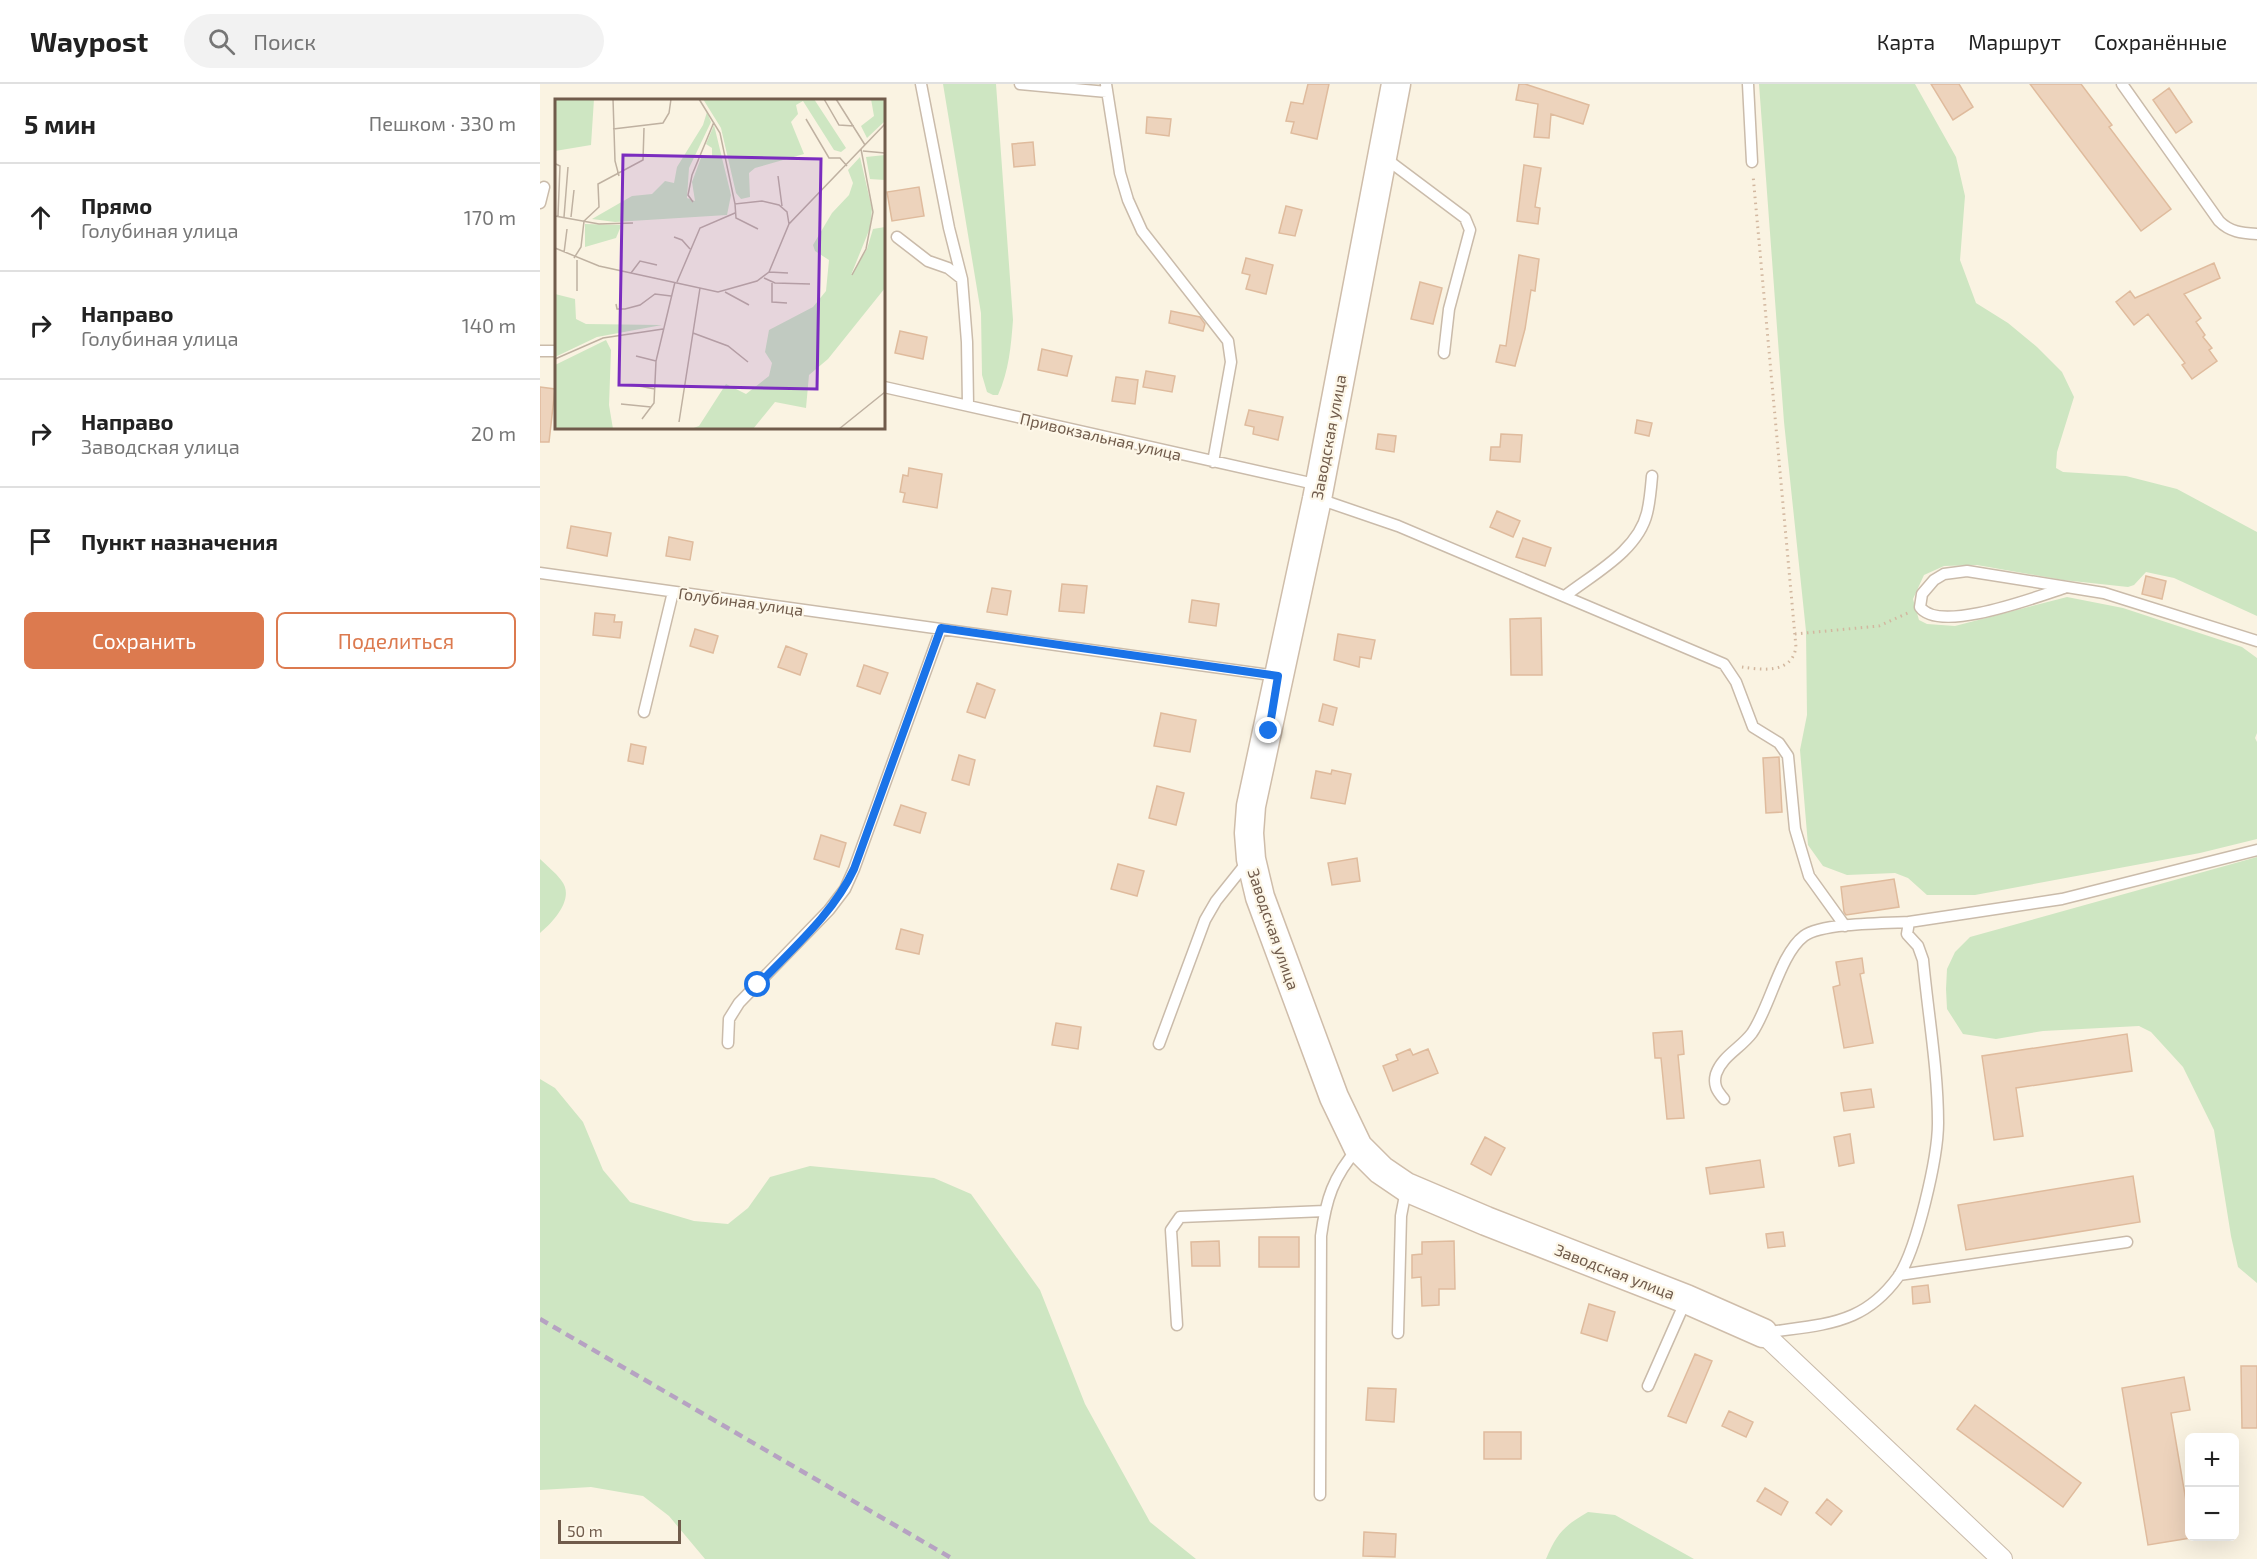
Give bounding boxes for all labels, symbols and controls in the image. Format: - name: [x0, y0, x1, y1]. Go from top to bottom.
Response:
- search box: [184, 14, 604, 68]
- text: Waypost: [30, 24, 148, 58]
- icon: search: [205, 25, 238, 58]
- text: Поиск: [253, 28, 316, 54]
- text: Карта: [1877, 29, 1935, 54]
- text: Маршрут: [1968, 29, 2061, 54]
- text: Сохранённые: [2094, 29, 2227, 54]
- inset map: [555, 99, 885, 429]
- text: 5 мин: [24, 108, 96, 139]
- text: Пешком · 330 m: [369, 111, 516, 135]
- text: Прямо: [81, 192, 152, 218]
- icon: ahead: [24, 201, 57, 234]
- text: 170 m: [464, 205, 516, 229]
- text: Голубиная улица: [81, 218, 238, 242]
- text: Направо: [81, 300, 174, 326]
- icon: right: [24, 309, 57, 342]
- text: 140 m: [462, 313, 516, 337]
- text: Голубиная улица: [81, 326, 238, 350]
- street label: Заводская улица: [1307, 373, 1350, 501]
- text: Направо: [81, 408, 174, 434]
- street label: Привокзальная улица: [1018, 408, 1184, 465]
- icon: right: [24, 417, 57, 450]
- text: 20 m: [471, 421, 516, 445]
- text: Заводская улица: [81, 434, 240, 458]
- icon: arrive: [24, 525, 57, 558]
- text: Пункт назначения: [81, 528, 278, 554]
- street label: Голубиная улица: [677, 583, 805, 620]
- button: Сохранить: [24, 612, 264, 669]
- button: Поделиться: [276, 612, 516, 669]
- route end: [1255, 717, 1281, 743]
- street label: Заводская улица: [1243, 866, 1304, 992]
- route start: [744, 971, 770, 997]
- street label: Заводская улица: [1552, 1239, 1678, 1304]
- map controls: [2185, 1433, 2239, 1541]
- button: +: [2185, 1433, 2239, 1487]
- button: −: [2185, 1487, 2239, 1541]
- scale bar: [558, 1517, 681, 1544]
- text: 50 m: [567, 1521, 603, 1540]

